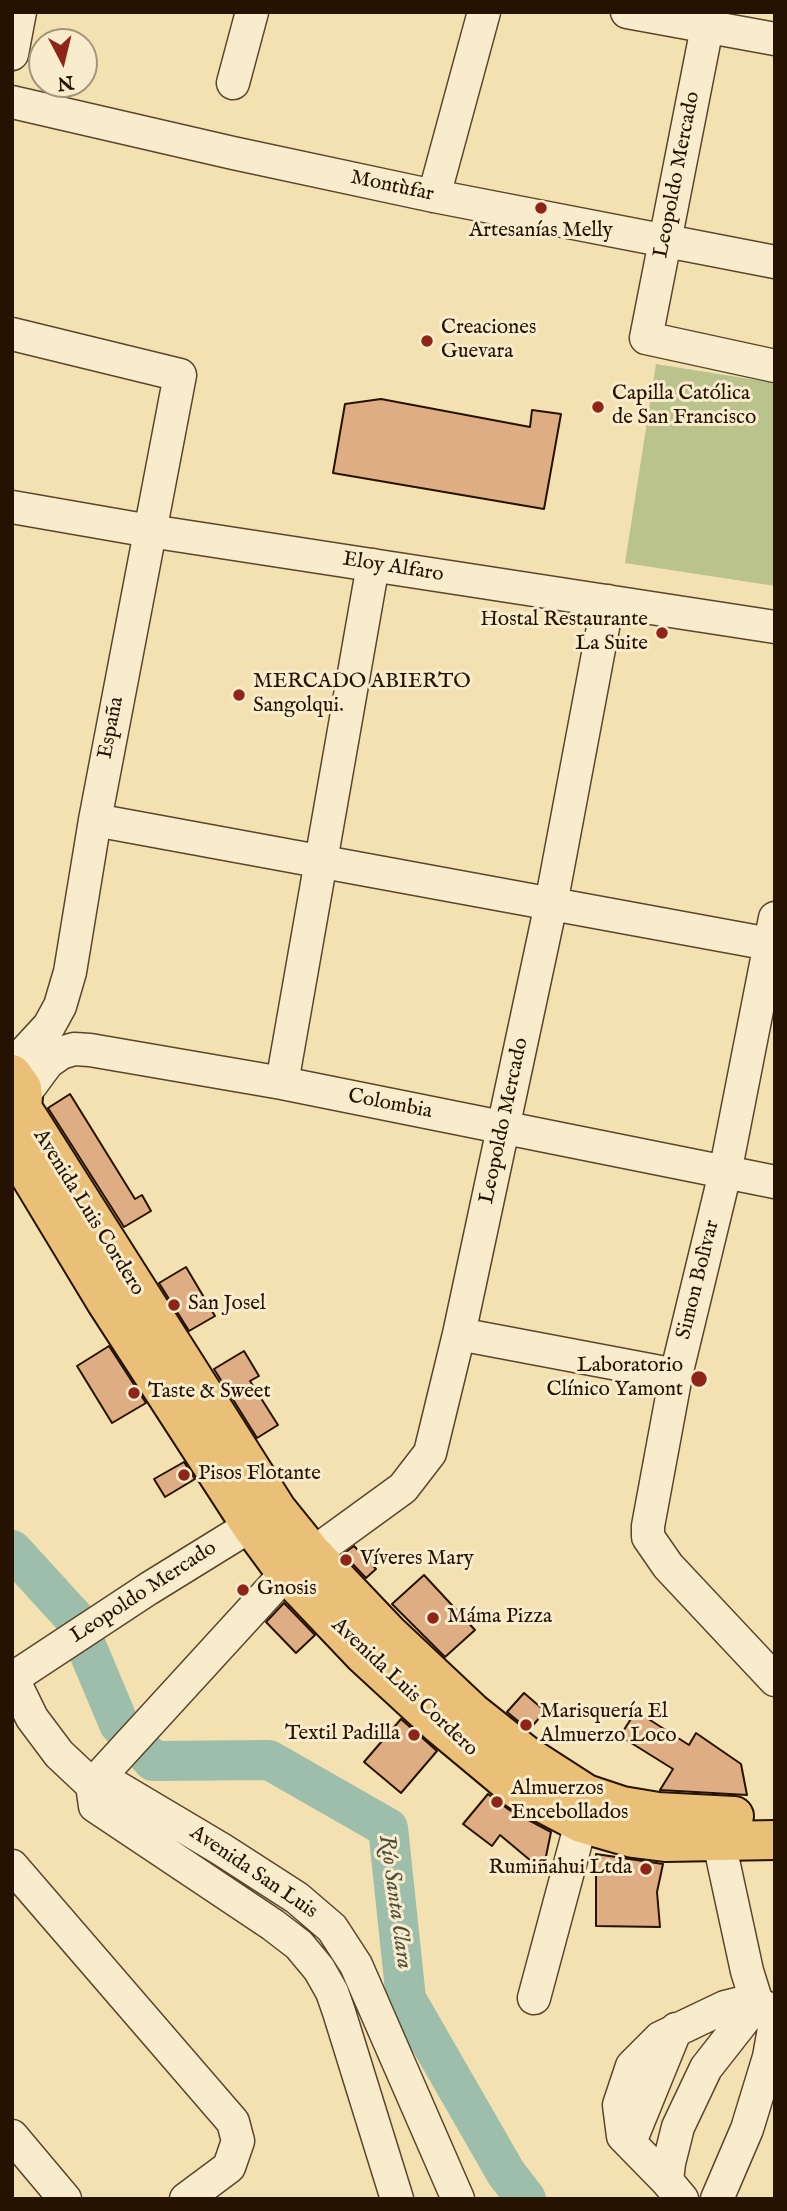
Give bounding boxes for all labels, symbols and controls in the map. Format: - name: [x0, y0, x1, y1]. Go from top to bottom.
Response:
- north arrow: [28, 28, 98, 98]
- text: N: [56, 69, 75, 95]
- street label: Leopoldo Mercado: [650, 90, 706, 260]
- street label: Montùfar: [348, 166, 436, 208]
- marker: Artesanías Melly: [533, 200, 549, 216]
- place label: Artesanías Melly: [469, 219, 613, 245]
- place label: Creaciones Guevara: [441, 316, 536, 366]
- marker: Creaciones Guevara: [419, 333, 435, 349]
- place label: Capilla Católica de San Francisco: [612, 382, 756, 432]
- marker: Capilla Católica de San Francisco: [590, 399, 606, 415]
- street label: Eloy Alfaro: [341, 548, 445, 588]
- place label: Hostal Restaurante La Suite: [480, 608, 648, 658]
- marker: Hostal Restaurante La Suite: [654, 625, 670, 641]
- place label: MERCADO ABIERTO Sangolqui.: [253, 670, 471, 720]
- marker: MERCADO ABIERTO Sangolqui.: [231, 687, 247, 703]
- street label: España: [94, 695, 130, 761]
- street label: Leopoldo Mercado: [475, 1036, 535, 1206]
- street label: Colombia: [346, 1085, 434, 1125]
- street label: Avenida Luis Cordero: [27, 1125, 149, 1301]
- street label: Simon Bolìvar: [672, 1218, 726, 1342]
- place label: San Josel: [188, 1292, 266, 1318]
- marker: San Josel: [166, 1297, 182, 1313]
- place label: Laboratorio Clínico Yamont: [546, 1354, 683, 1404]
- marker: Laboratorio Clínico Yamont: [689, 1369, 709, 1389]
- place label: Taste & Sweet: [148, 1380, 271, 1406]
- marker: Taste & Sweet: [126, 1385, 142, 1401]
- place label: Pisos Flotante: [198, 1462, 321, 1488]
- marker: Pisos Flotante: [176, 1467, 192, 1483]
- street label: Leopoldo Mercado: [66, 1536, 222, 1650]
- place label: Víveres Mary: [360, 1547, 474, 1573]
- marker: Víveres Mary: [338, 1552, 354, 1568]
- place label: Gnosis: [257, 1577, 317, 1603]
- marker: Gnosis: [235, 1582, 251, 1598]
- place label: Máma Pizza: [447, 1605, 552, 1631]
- marker: Máma Pizza: [425, 1610, 441, 1626]
- street label: Avenida Luis Cordero: [325, 1614, 483, 1762]
- place label: Marisquería El Almuerzo Loco: [540, 1700, 677, 1750]
- marker: Marisquería El Almuerzo Loco: [518, 1717, 534, 1733]
- place label: Textil Padilla: [285, 1722, 400, 1748]
- marker: Textil Padilla: [406, 1727, 422, 1743]
- place label: Almuerzos Encebollados: [511, 1777, 628, 1827]
- marker: Almuerzos Encebollados: [489, 1794, 505, 1810]
- street label: Avenida San Luis: [184, 1821, 322, 1925]
- water label: Río Santa Clara: [371, 1833, 417, 1971]
- place label: Rumiñahui Ltda: [489, 1856, 632, 1882]
- marker: Rumiñahui Ltda: [638, 1861, 654, 1877]

